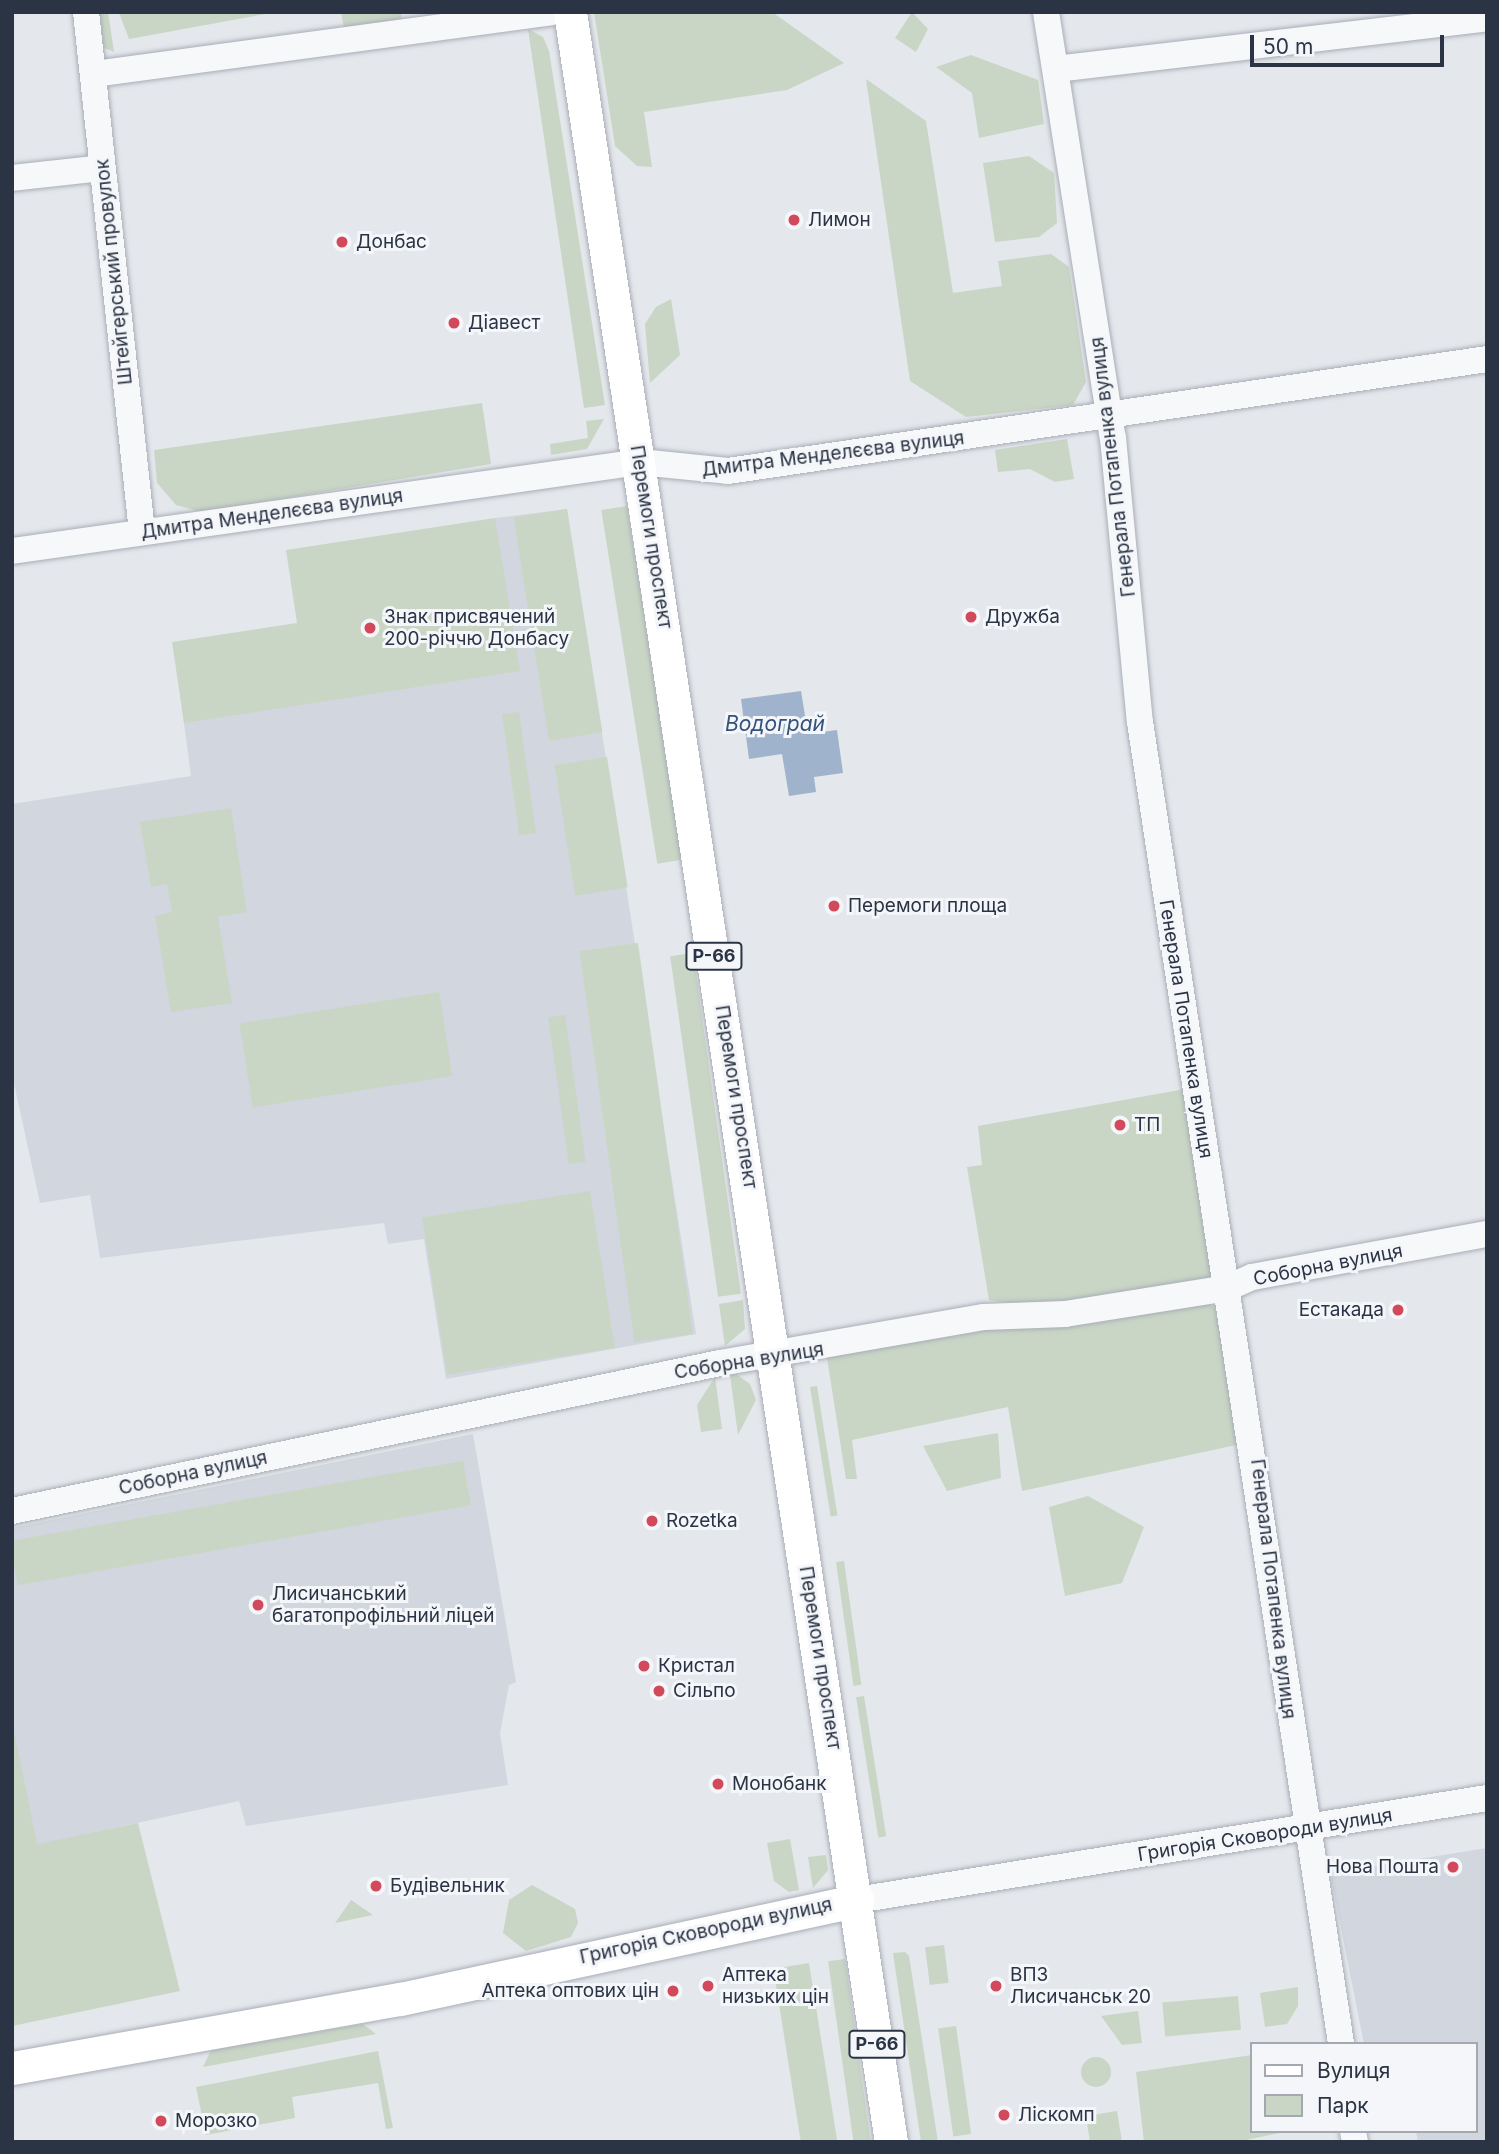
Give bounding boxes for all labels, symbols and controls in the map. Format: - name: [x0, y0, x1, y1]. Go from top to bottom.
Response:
- scale bar: [1254, 21, 1448, 65]
- text: 50 m: [1263, 34, 1313, 59]
- street label: Штейгерський провулок: [91, 158, 137, 386]
- place label: Лимон: [808, 209, 871, 231]
- marker: Лимон: [786, 212, 802, 228]
- place label: Донбас: [356, 231, 427, 253]
- marker: Донбас: [334, 234, 350, 250]
- place label: Діавест: [468, 312, 540, 334]
- marker: Діавест: [446, 315, 462, 331]
- street label: Генерала Потапенка вулиця: [1086, 336, 1140, 598]
- street label: Дмитра Менделєєва вулиця: [700, 427, 966, 481]
- street label: Перемоги проспект: [625, 444, 677, 630]
- street label: Дмитра Менделєєва вулиця: [139, 484, 405, 544]
- place label: Знак присвячений 200-річчю Донбасу: [384, 606, 569, 650]
- place label: Дружба: [985, 606, 1060, 628]
- marker: Дружба: [963, 609, 979, 625]
- marker: Знак присвячений 200-річчю Донбасу: [362, 620, 378, 636]
- water label: Водограй: [725, 711, 825, 737]
- place label: Перемоги площа: [848, 895, 1007, 917]
- marker: Перемоги площа: [826, 898, 842, 914]
- street label: Генерала Потапенка вулиця: [1154, 898, 1218, 1160]
- road number: Р-66: [684, 942, 744, 971]
- street label: Перемоги проспект: [710, 1004, 762, 1190]
- place label: ТП: [1134, 1114, 1160, 1136]
- marker: ТП: [1112, 1117, 1128, 1133]
- street label: Соборна вулиця: [1252, 1239, 1404, 1291]
- place label: Естакада: [1299, 1299, 1384, 1321]
- marker: Естакада: [1390, 1302, 1406, 1318]
- street label: Соборна вулиця: [672, 1338, 826, 1384]
- street label: Соборна вулиця: [117, 1446, 269, 1500]
- street label: Генерала Потапенка вулиця: [1246, 1458, 1300, 1720]
- place label: Rozetka: [666, 1510, 738, 1532]
- marker: Rozetka: [644, 1513, 660, 1529]
- street label: Перемоги проспект: [794, 1565, 846, 1751]
- place label: Лисичанський багатопрофільний ліцей: [272, 1583, 494, 1627]
- marker: Лисичанський багатопрофільний ліцей: [250, 1597, 266, 1613]
- place label: Кристал: [658, 1655, 735, 1677]
- marker: Кристал: [636, 1658, 652, 1674]
- place label: Сiльпо: [673, 1680, 736, 1702]
- marker: Сiльпо: [651, 1683, 667, 1699]
- place label: Монобанк: [732, 1773, 827, 1795]
- marker: Монобанк: [710, 1776, 726, 1792]
- street label: Григорія Сковороди вулиця: [1136, 1804, 1394, 1866]
- place label: Нова Пошта: [1326, 1856, 1439, 1878]
- marker: Нова Пошта: [1445, 1859, 1461, 1875]
- place label: Будівельник: [390, 1875, 505, 1897]
- marker: Будівельник: [368, 1878, 384, 1894]
- street label: Григорія Сковороди вулиця: [578, 1893, 834, 1969]
- place label: Аптека низьких цін: [722, 1964, 829, 2008]
- place label: ВПЗ Лисичанськ 20: [1010, 1964, 1151, 2008]
- marker: Аптека низьких цін: [700, 1978, 716, 1994]
- marker: ВПЗ Лисичанськ 20: [988, 1978, 1004, 1994]
- place label: Аптека оптових цін: [481, 1980, 659, 2002]
- marker: Аптека оптових цін: [665, 1983, 681, 1999]
- road number: Р-66: [847, 2030, 907, 2058]
- legend: [1250, 2042, 1478, 2133]
- text: Вулиця: [1317, 2058, 1390, 2083]
- text: Парк: [1317, 2093, 1369, 2118]
- place label: Ліскомп: [1018, 2104, 1095, 2126]
- marker: Ліскомп: [996, 2107, 1012, 2123]
- place label: Морозко: [175, 2110, 257, 2132]
- marker: Морозко: [153, 2113, 169, 2129]

